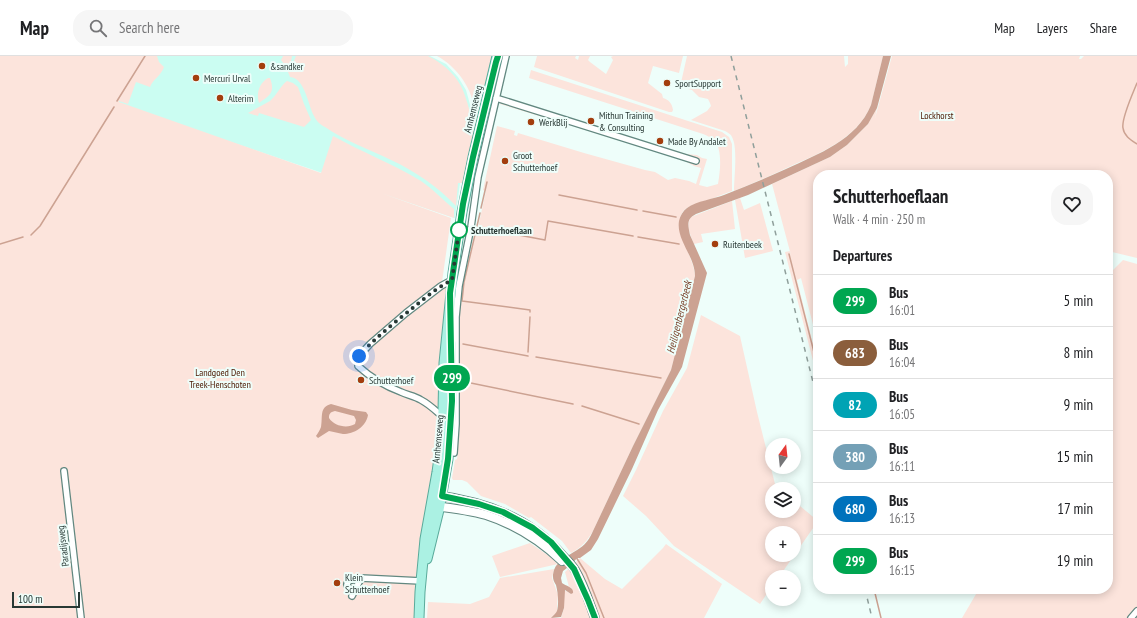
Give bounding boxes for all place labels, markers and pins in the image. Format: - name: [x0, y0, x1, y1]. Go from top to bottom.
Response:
- place label: &sandker: [270, 60, 304, 73]
- marker: &sandker: [257, 61, 267, 71]
- place label: Mercuri Urval: [204, 72, 251, 85]
- marker: Mercuri Urval: [191, 73, 201, 83]
- place label: SportSupport: [675, 77, 721, 90]
- marker: SportSupport: [662, 78, 672, 88]
- place label: Alterim: [228, 92, 253, 105]
- marker: Alterim: [215, 93, 225, 103]
- place label: Mithun Training & Consulting: [599, 109, 653, 134]
- place label: WerkBlij: [539, 116, 567, 129]
- marker: Mithun Training & Consulting: [586, 116, 596, 126]
- marker: WerkBlij: [526, 117, 536, 127]
- place label: Made By Andalet: [668, 135, 726, 148]
- marker: Made By Andalet: [655, 136, 665, 146]
- place label: Groot Schutterhoef: [513, 149, 558, 174]
- marker: Groot Schutterhoef: [500, 156, 510, 166]
- marker: Schutterhoeflaan: [450, 221, 468, 239]
- place label: Schutterhoeflaan: [471, 224, 532, 237]
- place label: Ruitenbeek: [723, 238, 762, 251]
- marker: Ruitenbeek: [710, 239, 720, 249]
- place label: Schutterhoef: [369, 374, 414, 387]
- marker: Schutterhoef: [356, 375, 366, 385]
- place label: Klein Schutterhoef: [345, 571, 390, 596]
- marker: Klein Schutterhoef: [332, 578, 342, 588]

